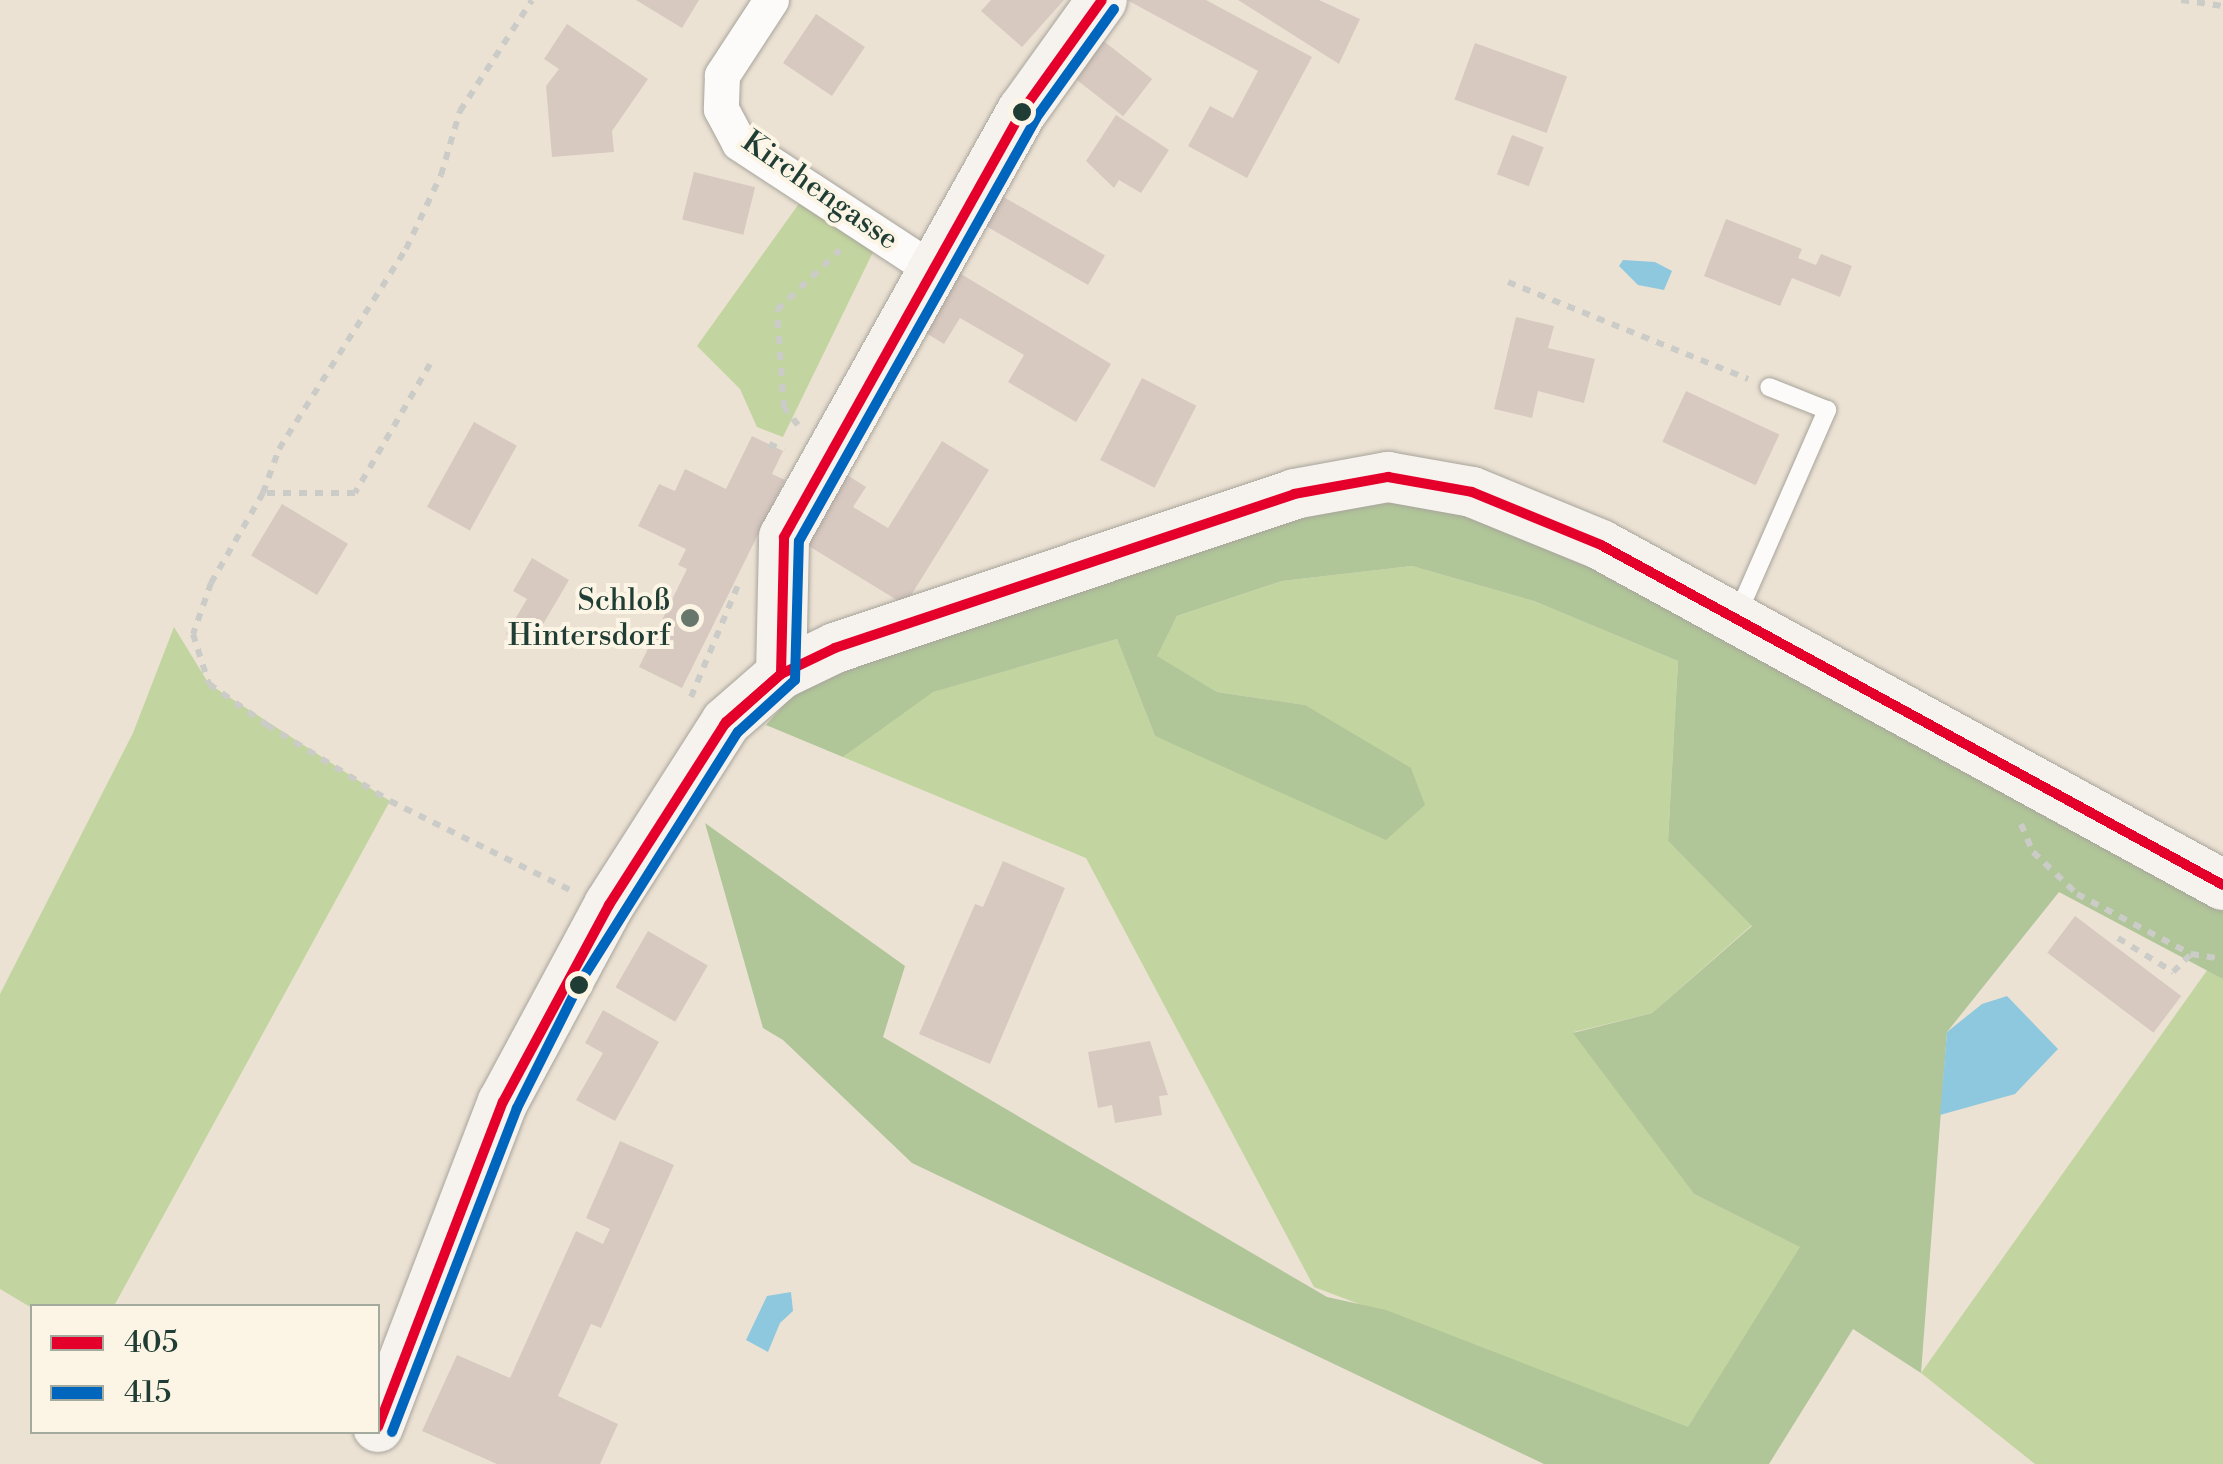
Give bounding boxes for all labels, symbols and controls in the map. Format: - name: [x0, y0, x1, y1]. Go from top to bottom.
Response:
- unlabelled marker: [1012, 102, 1032, 122]
- street label: Kirchengasse: [735, 124, 905, 258]
- place label: Schloß Hintersdorf: [508, 583, 670, 654]
- marker: Schloß Hintersdorf: [679, 607, 701, 629]
- unlabelled marker: [569, 975, 589, 995]
- legend: [30, 1304, 380, 1434]
- text: 405: [124, 1324, 178, 1362]
- text: 415: [124, 1374, 171, 1412]

